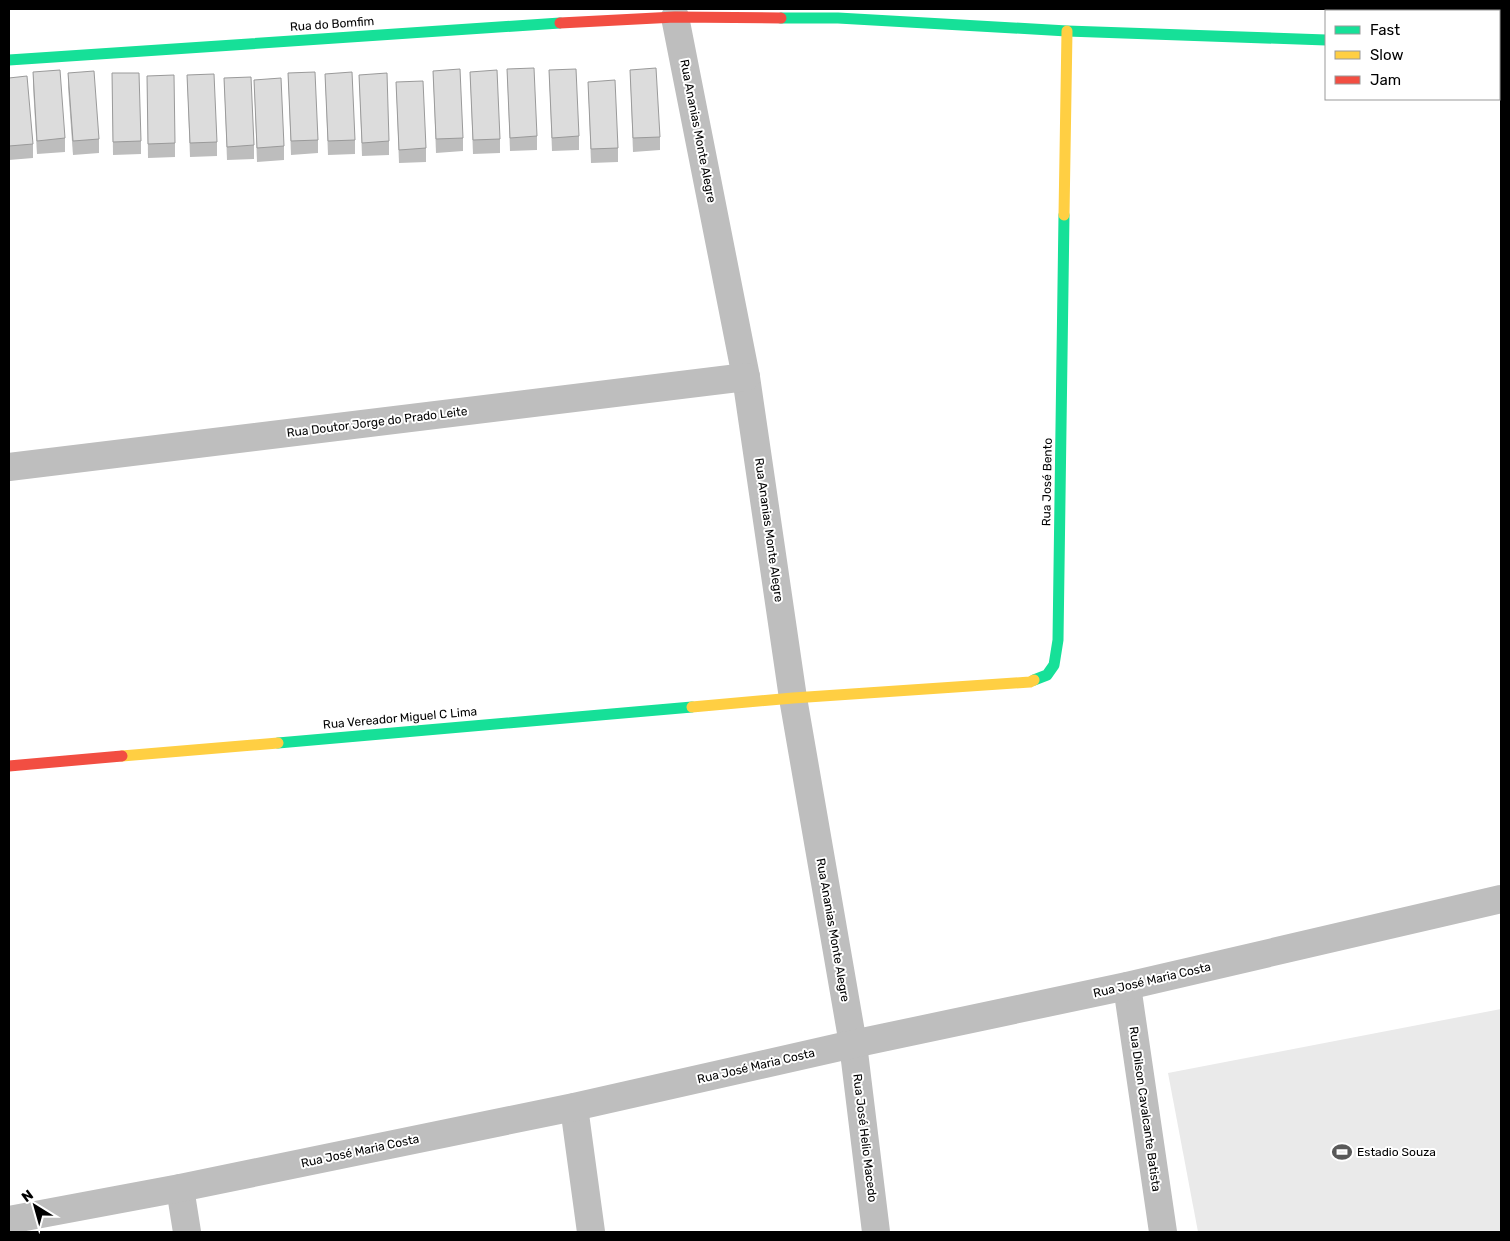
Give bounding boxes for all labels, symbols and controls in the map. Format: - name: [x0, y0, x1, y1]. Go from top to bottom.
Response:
- legend: [1325, 10, 1500, 100]
- street label: Rua do Bomfim: [289, 14, 375, 34]
- text: Fast: [1370, 21, 1400, 39]
- text: Slow: [1370, 46, 1403, 64]
- street label: Rua Ananias Monte Alegre: [677, 58, 719, 204]
- text: Jam: [1370, 71, 1401, 89]
- street label: Rua Doutor Jorge do Prado Leite: [286, 404, 468, 440]
- street label: Rua José Bento: [1039, 438, 1055, 526]
- street label: Rua Ananias Monte Alegre: [752, 457, 786, 603]
- street label: Rua Vereador Miguel C Lima: [322, 704, 478, 732]
- street label: Rua Ananias Monte Alegre: [813, 857, 853, 1003]
- street label: Rua José Maria Costa: [1092, 960, 1212, 1000]
- street label: Rua Dilson Cavalcante Batista: [1126, 1025, 1164, 1193]
- street label: Rua José Maria Costa: [696, 1046, 816, 1086]
- street label: Rua José Helio Macedo: [850, 1073, 880, 1203]
- street label: Rua José Maria Costa: [300, 1132, 420, 1170]
- sports icon: Estadio Souza: [1331, 1141, 1353, 1163]
- place label: Estadio Souza: [1357, 1145, 1436, 1159]
- north arrow: [10, 1181, 60, 1231]
- text: N: [18, 1186, 37, 1206]

